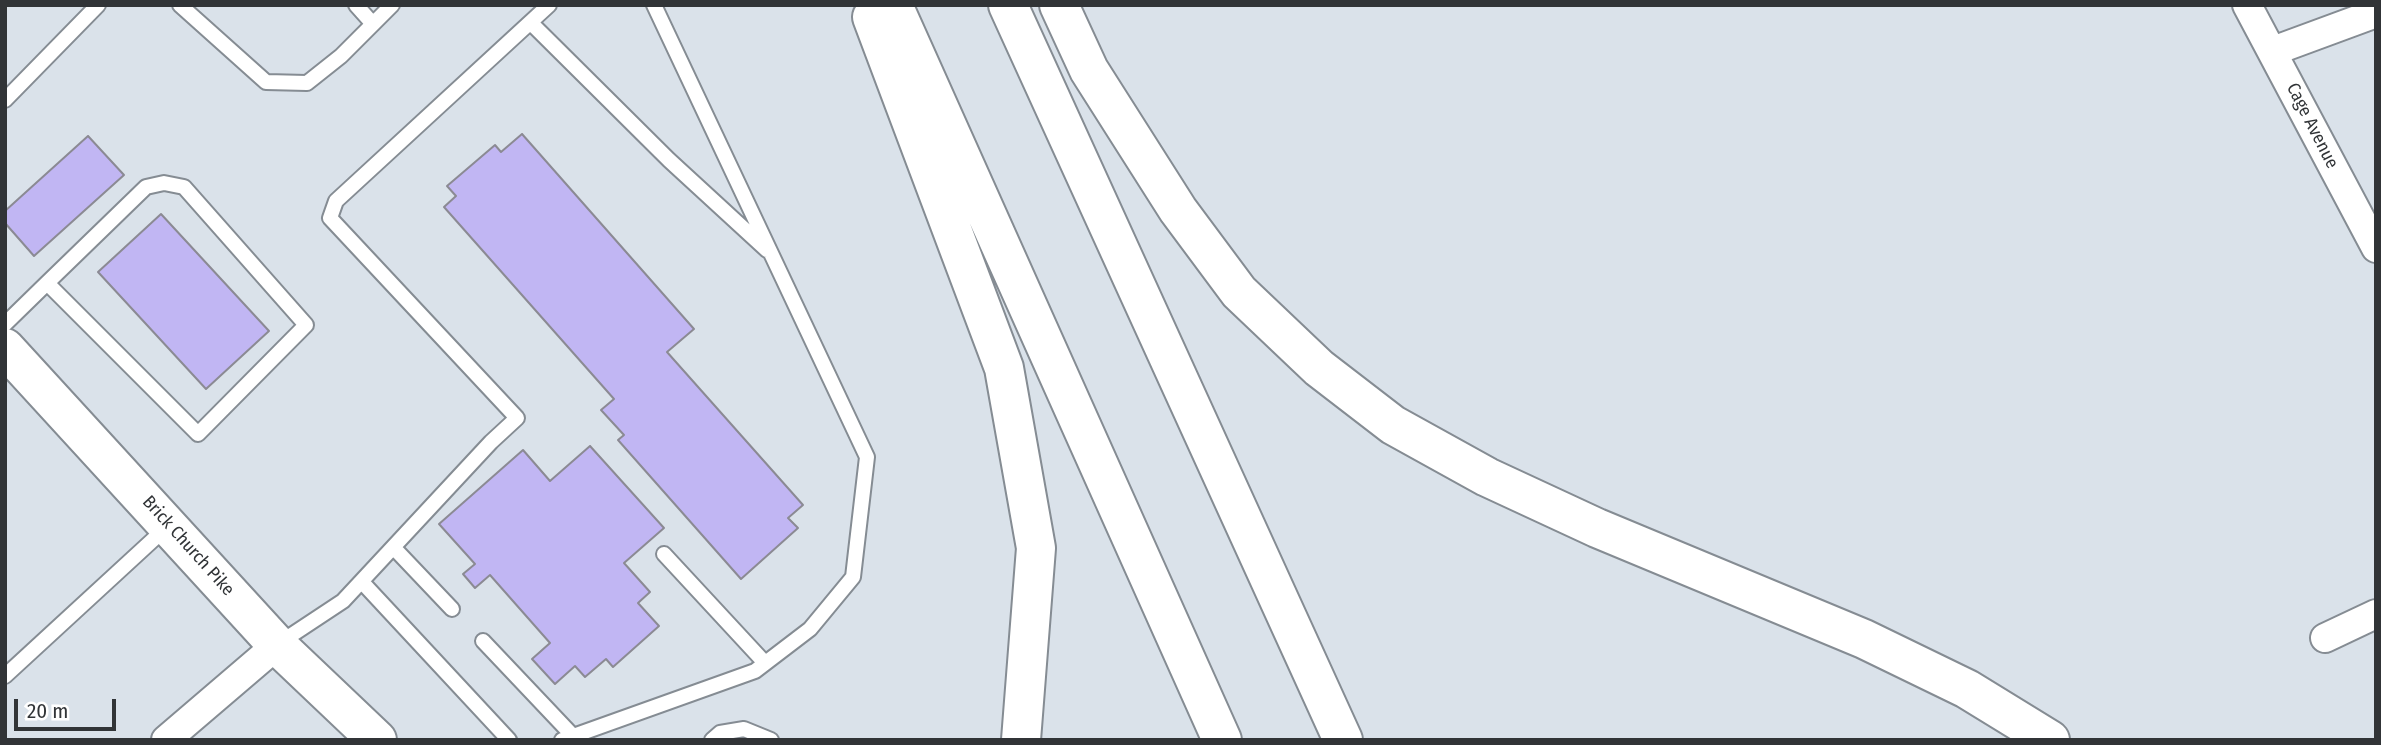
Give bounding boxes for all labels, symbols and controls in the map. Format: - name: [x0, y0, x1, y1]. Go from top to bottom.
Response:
- street label: Cage Avenue: [2281, 80, 2343, 172]
- street label: Brick Church Pike: [137, 492, 239, 600]
- scale bar: [18, 686, 119, 730]
- text: 20 m: [27, 698, 68, 724]

